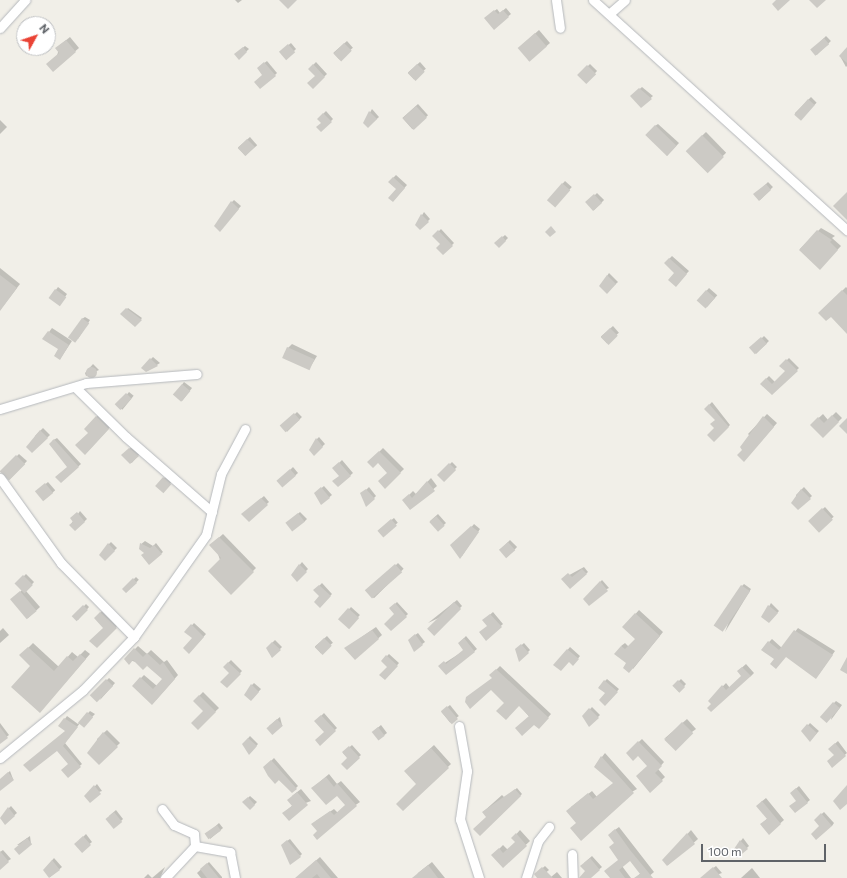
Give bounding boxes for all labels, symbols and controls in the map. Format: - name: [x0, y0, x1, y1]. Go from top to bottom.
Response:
- north arrow: [16, 16, 56, 56]
- text: N: [37, 21, 52, 36]
- scale bar: [703, 836, 828, 862]
- text: 100 m: [708, 844, 742, 858]

